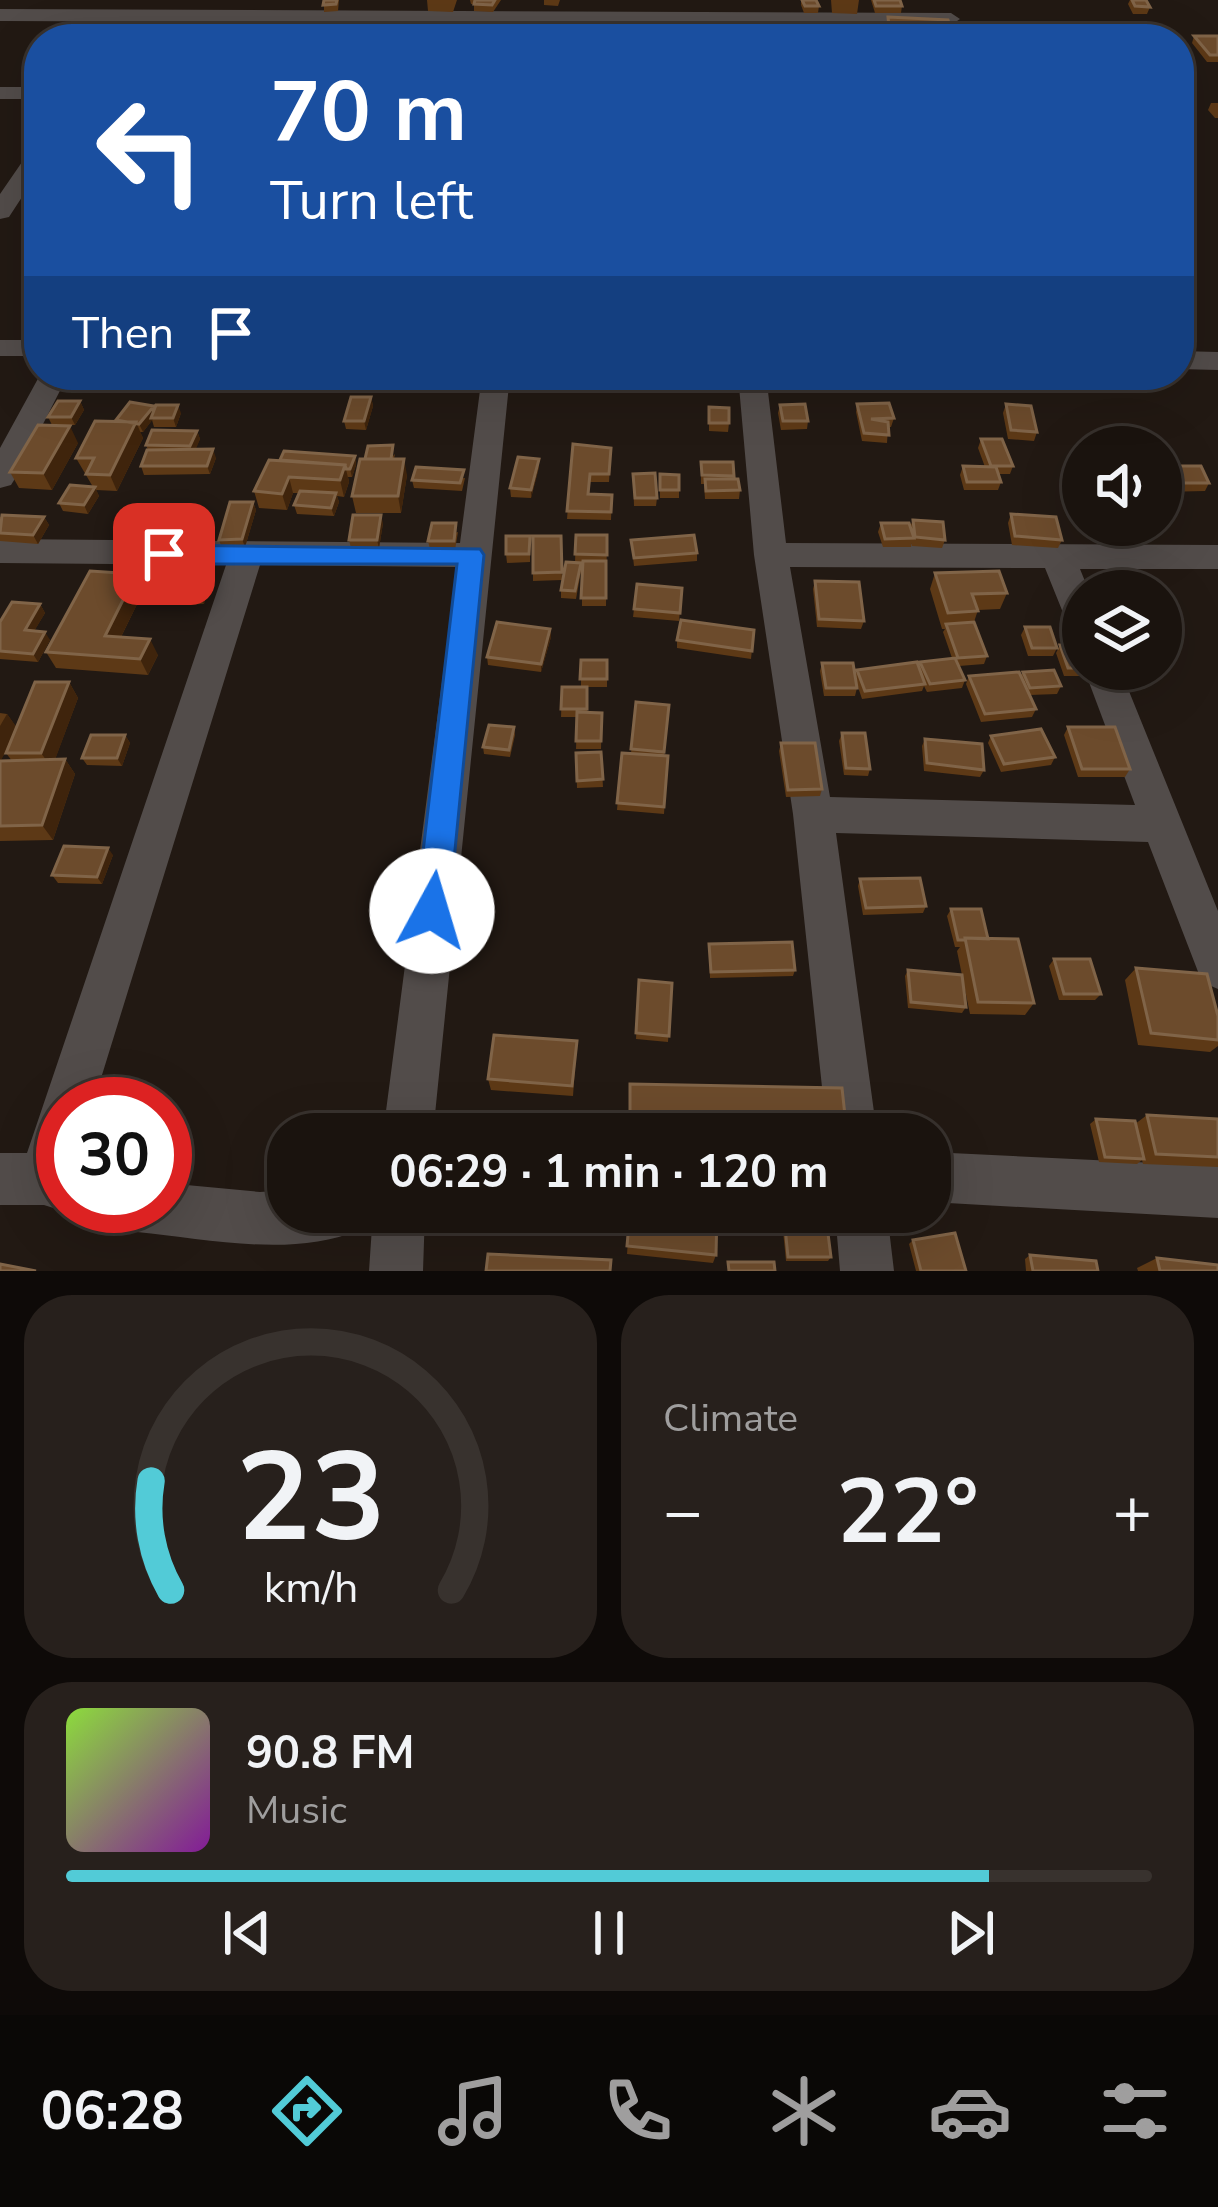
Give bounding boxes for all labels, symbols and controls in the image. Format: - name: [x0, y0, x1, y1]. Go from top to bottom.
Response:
- text: 70 m: [270, 55, 467, 170]
- icon: left: [72, 72, 228, 228]
- text: Turn left: [270, 164, 473, 238]
- icon: arrive: [198, 300, 264, 366]
- text: Then: [72, 303, 174, 364]
- map controls: [1062, 426, 1182, 690]
- button: sound: [1062, 426, 1182, 546]
- pin: [113, 503, 215, 605]
- icon: arrive: [131, 521, 197, 587]
- button: layers: [1062, 570, 1182, 690]
- position arrow: [369, 848, 495, 974]
- speed limit sign: 30: [36, 1077, 192, 1233]
- text: 06:29 · 1 min · 120 m: [389, 1142, 829, 1203]
- text: Climate: [663, 1392, 798, 1445]
- text: 23: [236, 1413, 385, 1583]
- text: 22°: [836, 1451, 979, 1574]
- text: −: [663, 1467, 703, 1557]
- text: +: [1112, 1467, 1152, 1557]
- text: km/h: [263, 1558, 358, 1616]
- text: 90.8 FM: [246, 1723, 415, 1784]
- text: Music: [246, 1784, 347, 1837]
- icon: previous: [214, 1900, 280, 1966]
- icon: pause: [576, 1900, 642, 1966]
- icon: next: [938, 1900, 1004, 1966]
- icon: directions: [265, 2069, 349, 2153]
- icon: music: [431, 2069, 515, 2153]
- icon: phone: [596, 2069, 680, 2153]
- icon: climate: [762, 2069, 846, 2153]
- icon: car: [928, 2069, 1012, 2153]
- icon: filters: [1093, 2069, 1177, 2153]
- text: 06:28: [41, 2074, 184, 2148]

